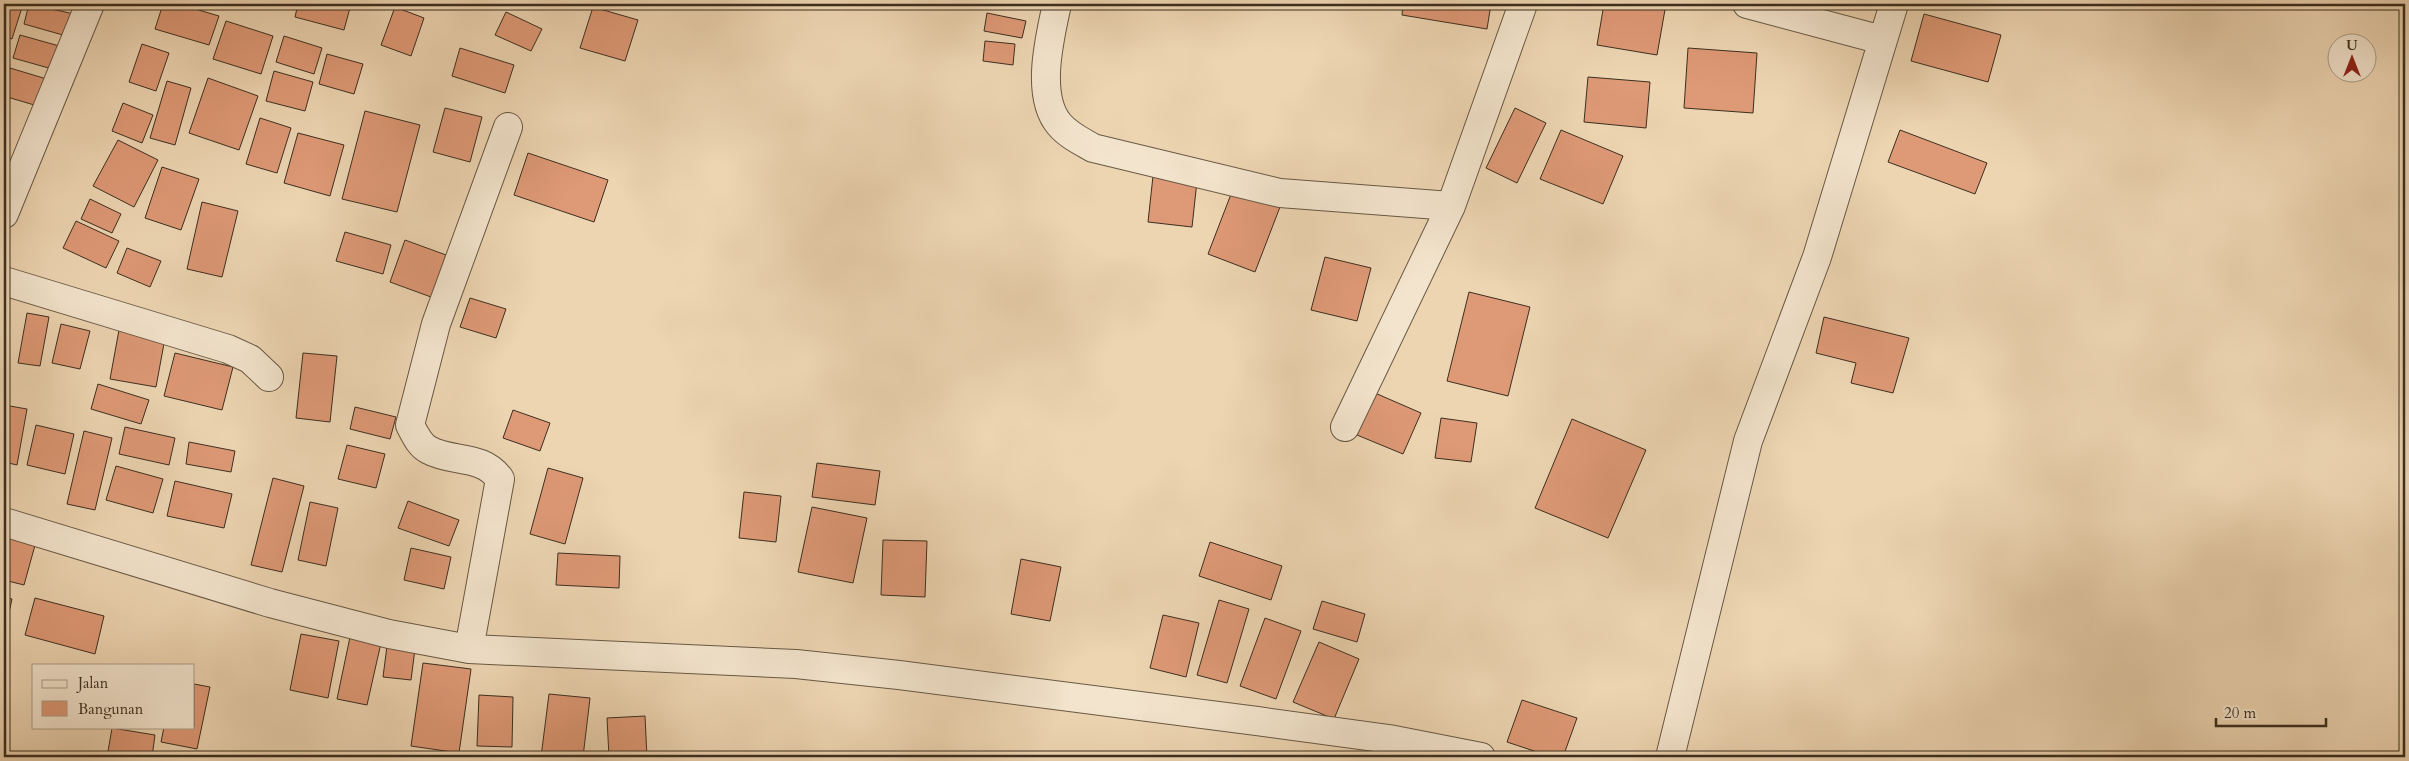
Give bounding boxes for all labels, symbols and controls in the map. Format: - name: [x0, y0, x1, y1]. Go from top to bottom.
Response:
- north arrow: [2326, 32, 2376, 82]
- text: U: [2346, 36, 2358, 55]
- legend: [32, 664, 195, 728]
- text: Jalan: [76, 673, 109, 693]
- scale bar: [2216, 696, 2326, 728]
- text: Bangunan: [78, 699, 144, 719]
- text: 20 m: [2224, 703, 2256, 723]

